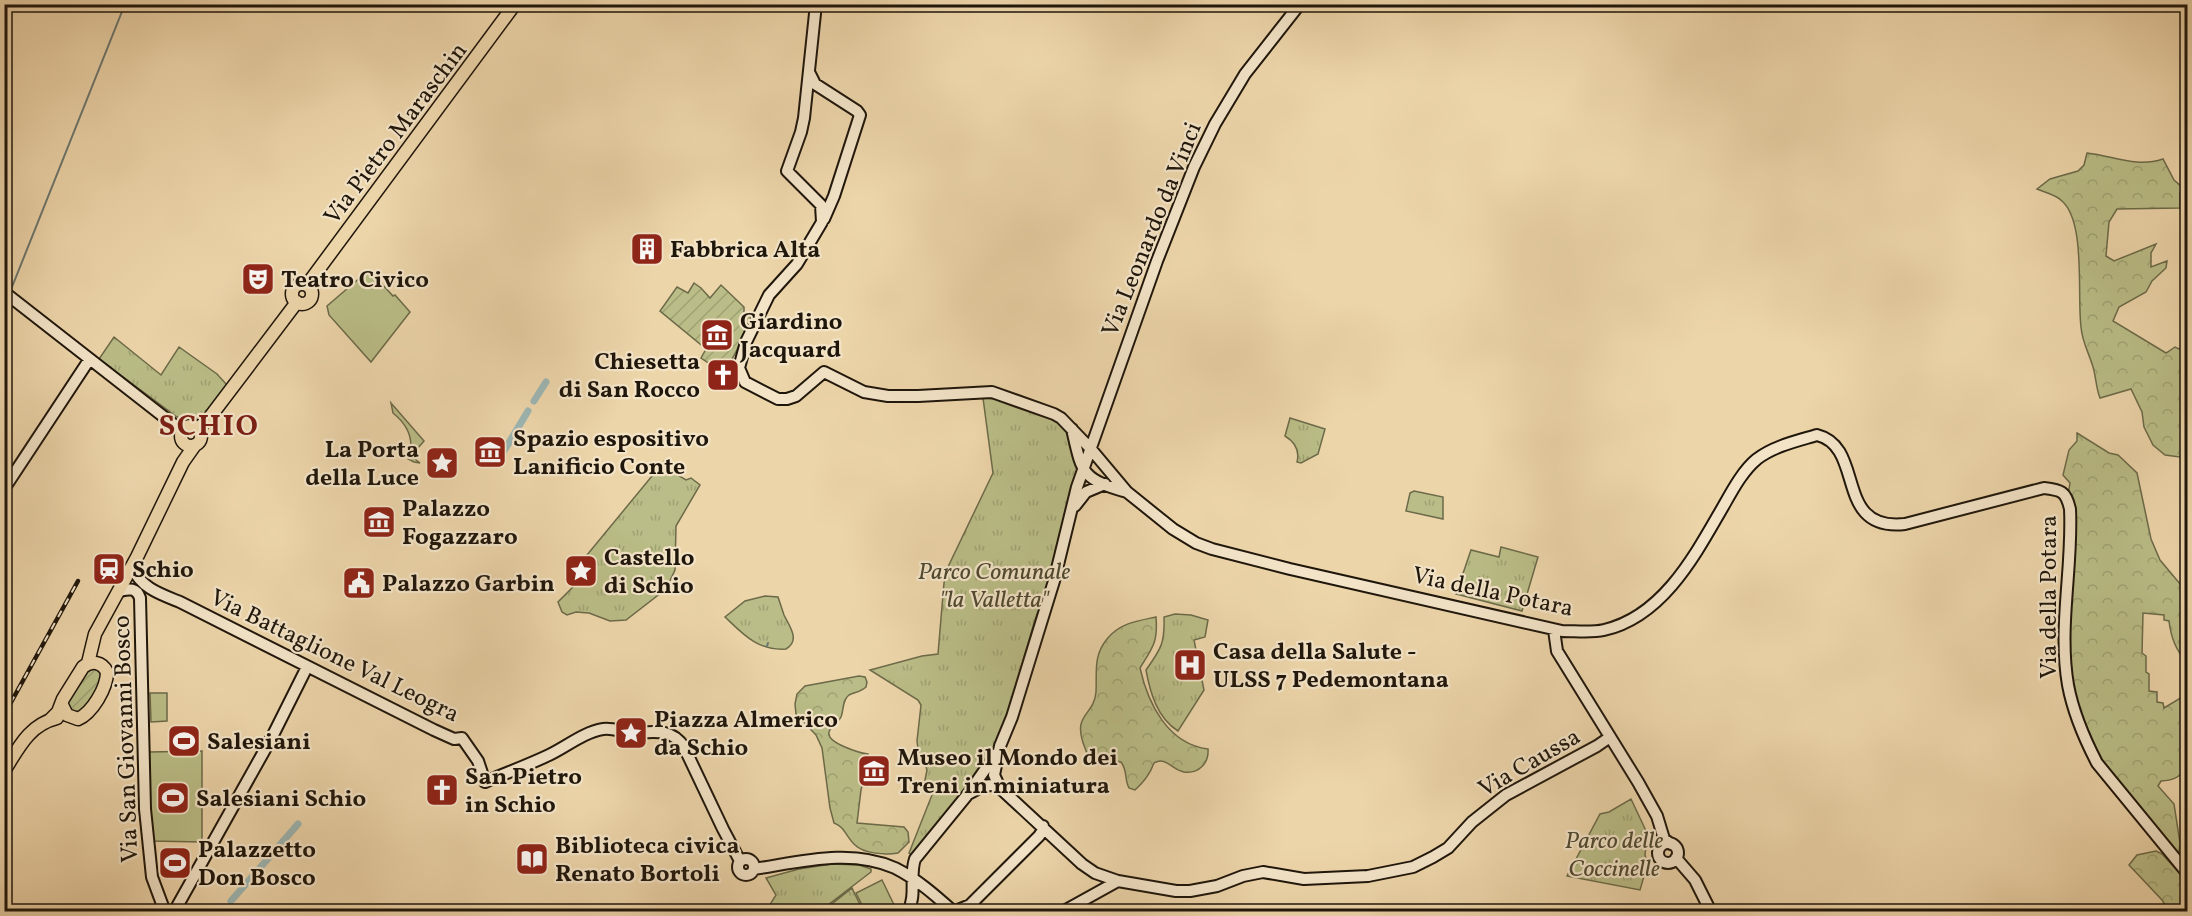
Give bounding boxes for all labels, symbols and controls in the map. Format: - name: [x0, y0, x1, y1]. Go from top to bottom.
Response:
- street label: Via Pietro Maraschin: [317, 36, 476, 232]
- street label: Via Leonardo da Vinci: [1094, 117, 1211, 342]
- building icon: Fabbrica Alta: [629, 231, 665, 267]
- place label: Fabbrica Alta: [670, 234, 820, 268]
- theatre icon: Teatro Civico: [240, 261, 276, 297]
- place label: Teatro Civico: [281, 264, 429, 298]
- place label: Giardino Jacquard: [739, 306, 842, 368]
- museum icon: Giardino Jacquard: [699, 317, 735, 353]
- place label: Chiesetta di San Rocco: [559, 346, 700, 408]
- church icon: Chiesetta di San Rocco: [705, 357, 741, 393]
- district label: SCHIO: [159, 406, 259, 448]
- place label: Spazio espositivo Lanificio Conte: [513, 423, 709, 485]
- place label: La Porta della Luce: [305, 434, 419, 496]
- museum icon: Spazio espositivo Lanificio Conte: [472, 434, 508, 470]
- place icon: La Porta della Luce: [424, 445, 460, 481]
- place label: Palazzo Fogazzaro: [402, 493, 518, 555]
- museum icon: Palazzo Fogazzaro: [361, 504, 397, 540]
- street label: Via della Potara: [2033, 515, 2067, 679]
- place label: Castello di Schio: [604, 542, 695, 604]
- station icon: Schio: [91, 551, 127, 587]
- place icon: Castello di Schio: [563, 553, 599, 589]
- place label: Schio: [132, 554, 194, 588]
- park label: Parco Comunale "la Valletta": [918, 556, 1071, 618]
- street label: Via della Potara: [1409, 559, 1576, 627]
- public building icon: Palazzo Garbin: [341, 565, 377, 601]
- place label: Palazzo Garbin: [382, 568, 555, 602]
- street label: Via Battaglione Val Leogra: [204, 582, 465, 732]
- street label: Via San Giovanni Bosco: [106, 615, 148, 863]
- place label: Casa della Salute - ULSS 7 Pedemontana: [1213, 636, 1449, 698]
- hospital icon: Casa della Salute - ULSS 7 Pedemontana: [1172, 647, 1208, 683]
- place label: Piazza Almerico da Schio: [654, 704, 838, 766]
- place icon: Piazza Almerico da Schio: [613, 715, 649, 751]
- street label: Via Caussa: [1473, 721, 1587, 807]
- sports icon: Salesiani: [166, 723, 202, 759]
- place label: Salesiani: [207, 726, 311, 760]
- place label: Museo il Mondo dei Treni in miniatura: [897, 742, 1118, 804]
- museum icon: Museo il Mondo dei Treni in miniatura: [856, 753, 892, 789]
- place label: San Pietro in Schio: [465, 761, 582, 823]
- church icon: San Pietro in Schio: [424, 772, 460, 808]
- sports icon: Salesiani Schio: [155, 780, 191, 816]
- place label: Salesiani Schio: [196, 783, 366, 817]
- park label: Parco delle Coccinelle: [1565, 825, 1663, 887]
- place label: Biblioteca civica Renato Bortoli: [555, 830, 740, 892]
- place label: Palazzetto Don Bosco: [198, 834, 316, 896]
- library icon: Biblioteca civica Renato Bortoli: [514, 841, 550, 877]
- sports icon: Palazzetto Don Bosco: [157, 845, 193, 881]

